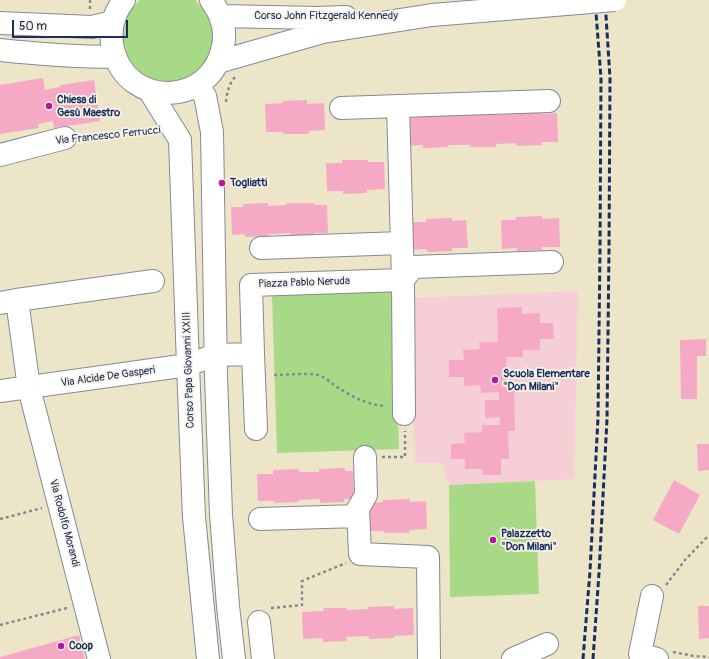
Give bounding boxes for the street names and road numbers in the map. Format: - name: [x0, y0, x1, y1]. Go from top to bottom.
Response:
- street label: Corso John Fitzgerald Kennedy: [254, 9, 398, 23]
- street label: Via Francesco Ferrucci: [55, 124, 161, 148]
- street label: Piazza Pablo Neruda: [258, 275, 350, 291]
- street label: Corso Papa Giovanni XXIII: [180, 311, 198, 429]
- street label: Via Alcide De Gasperi: [60, 364, 156, 390]
- street label: Via Rodolfo Morandi: [46, 478, 82, 568]

